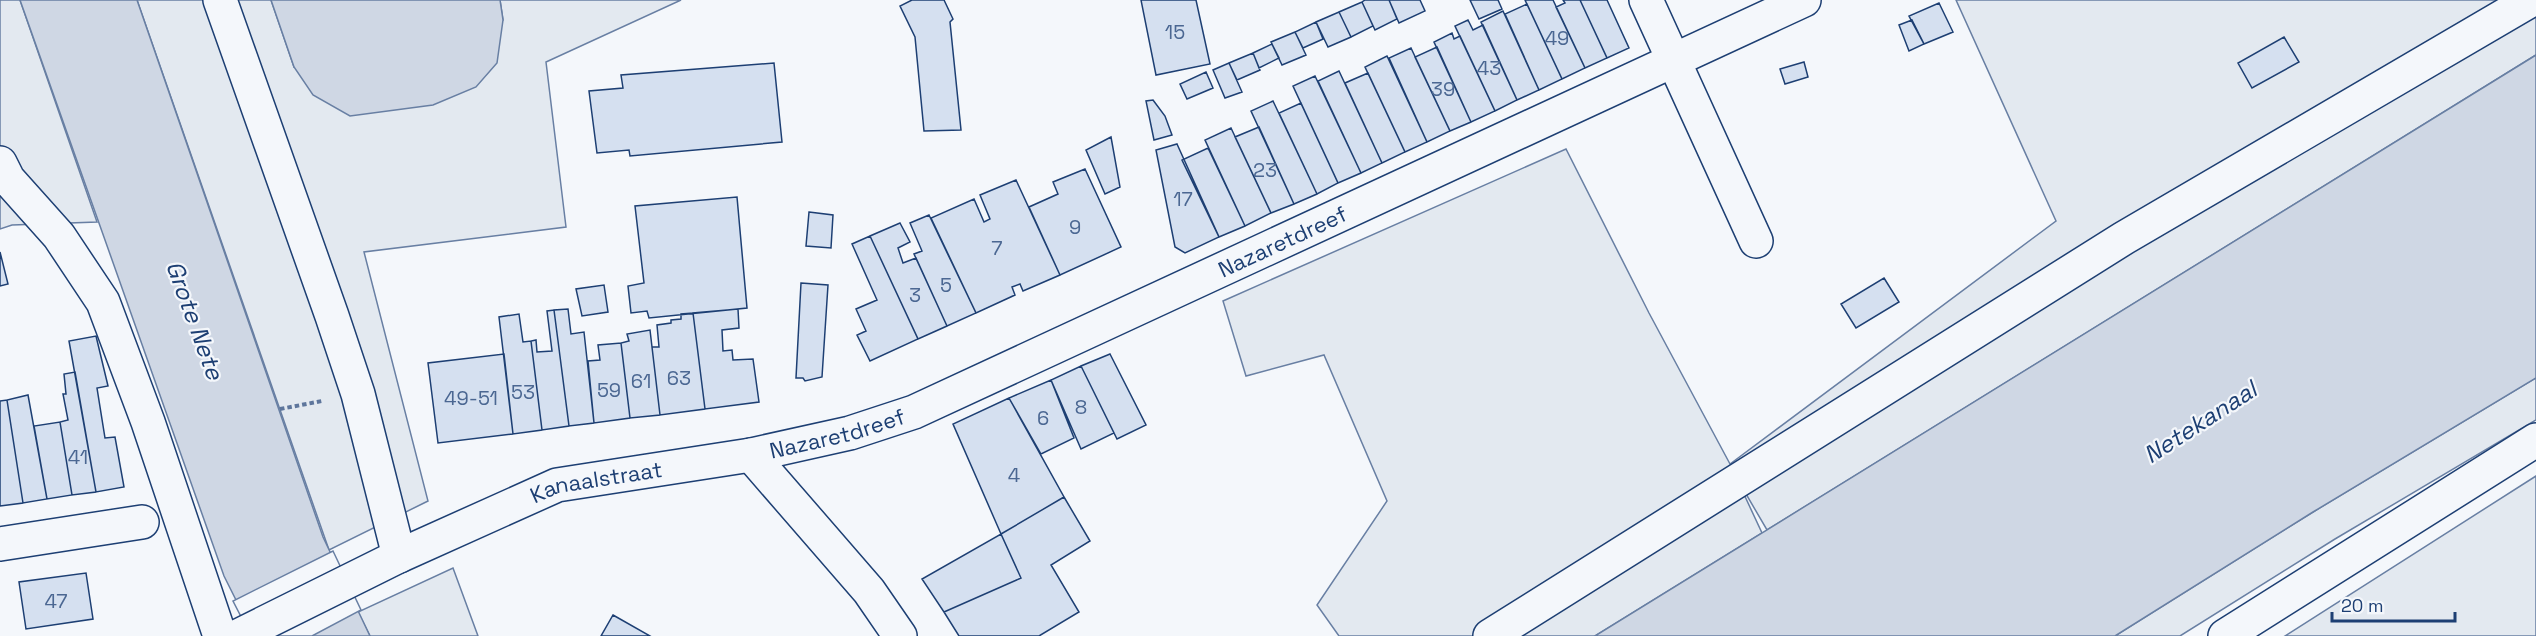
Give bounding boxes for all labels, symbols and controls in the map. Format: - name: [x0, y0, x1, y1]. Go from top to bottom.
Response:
- house number: 15: [1165, 19, 1185, 45]
- house number: 49: [1545, 25, 1569, 51]
- house number: 43: [1477, 55, 1501, 81]
- house number: 39: [1431, 76, 1455, 102]
- house number: 23: [1253, 157, 1277, 183]
- house number: 17: [1173, 186, 1193, 212]
- street label: Nazaretdreef: [1213, 199, 1352, 283]
- house number: 9: [1069, 214, 1081, 240]
- house number: 7: [991, 235, 1003, 261]
- water label: Grote Nete: [159, 256, 231, 384]
- house number: 5: [940, 272, 952, 298]
- house number: 3: [909, 282, 921, 308]
- house number: 63: [667, 365, 691, 391]
- house number: 61: [631, 368, 651, 394]
- water label: Netekanaal: [2137, 372, 2265, 470]
- house number: 59: [597, 377, 621, 403]
- house number: 53: [511, 379, 535, 405]
- house number: 49-51: [444, 385, 498, 411]
- house number: 8: [1075, 394, 1087, 420]
- street label: Nazaretdreef: [767, 402, 909, 465]
- house number: 6: [1037, 405, 1049, 431]
- house number: 41: [68, 444, 88, 470]
- street label: Kanaalstraat: [526, 455, 664, 509]
- house number: 4: [1008, 462, 1020, 488]
- scale bar: [2332, 585, 2455, 623]
- house number: 47: [44, 588, 68, 614]
- text: 20 m: [2341, 594, 2384, 617]

